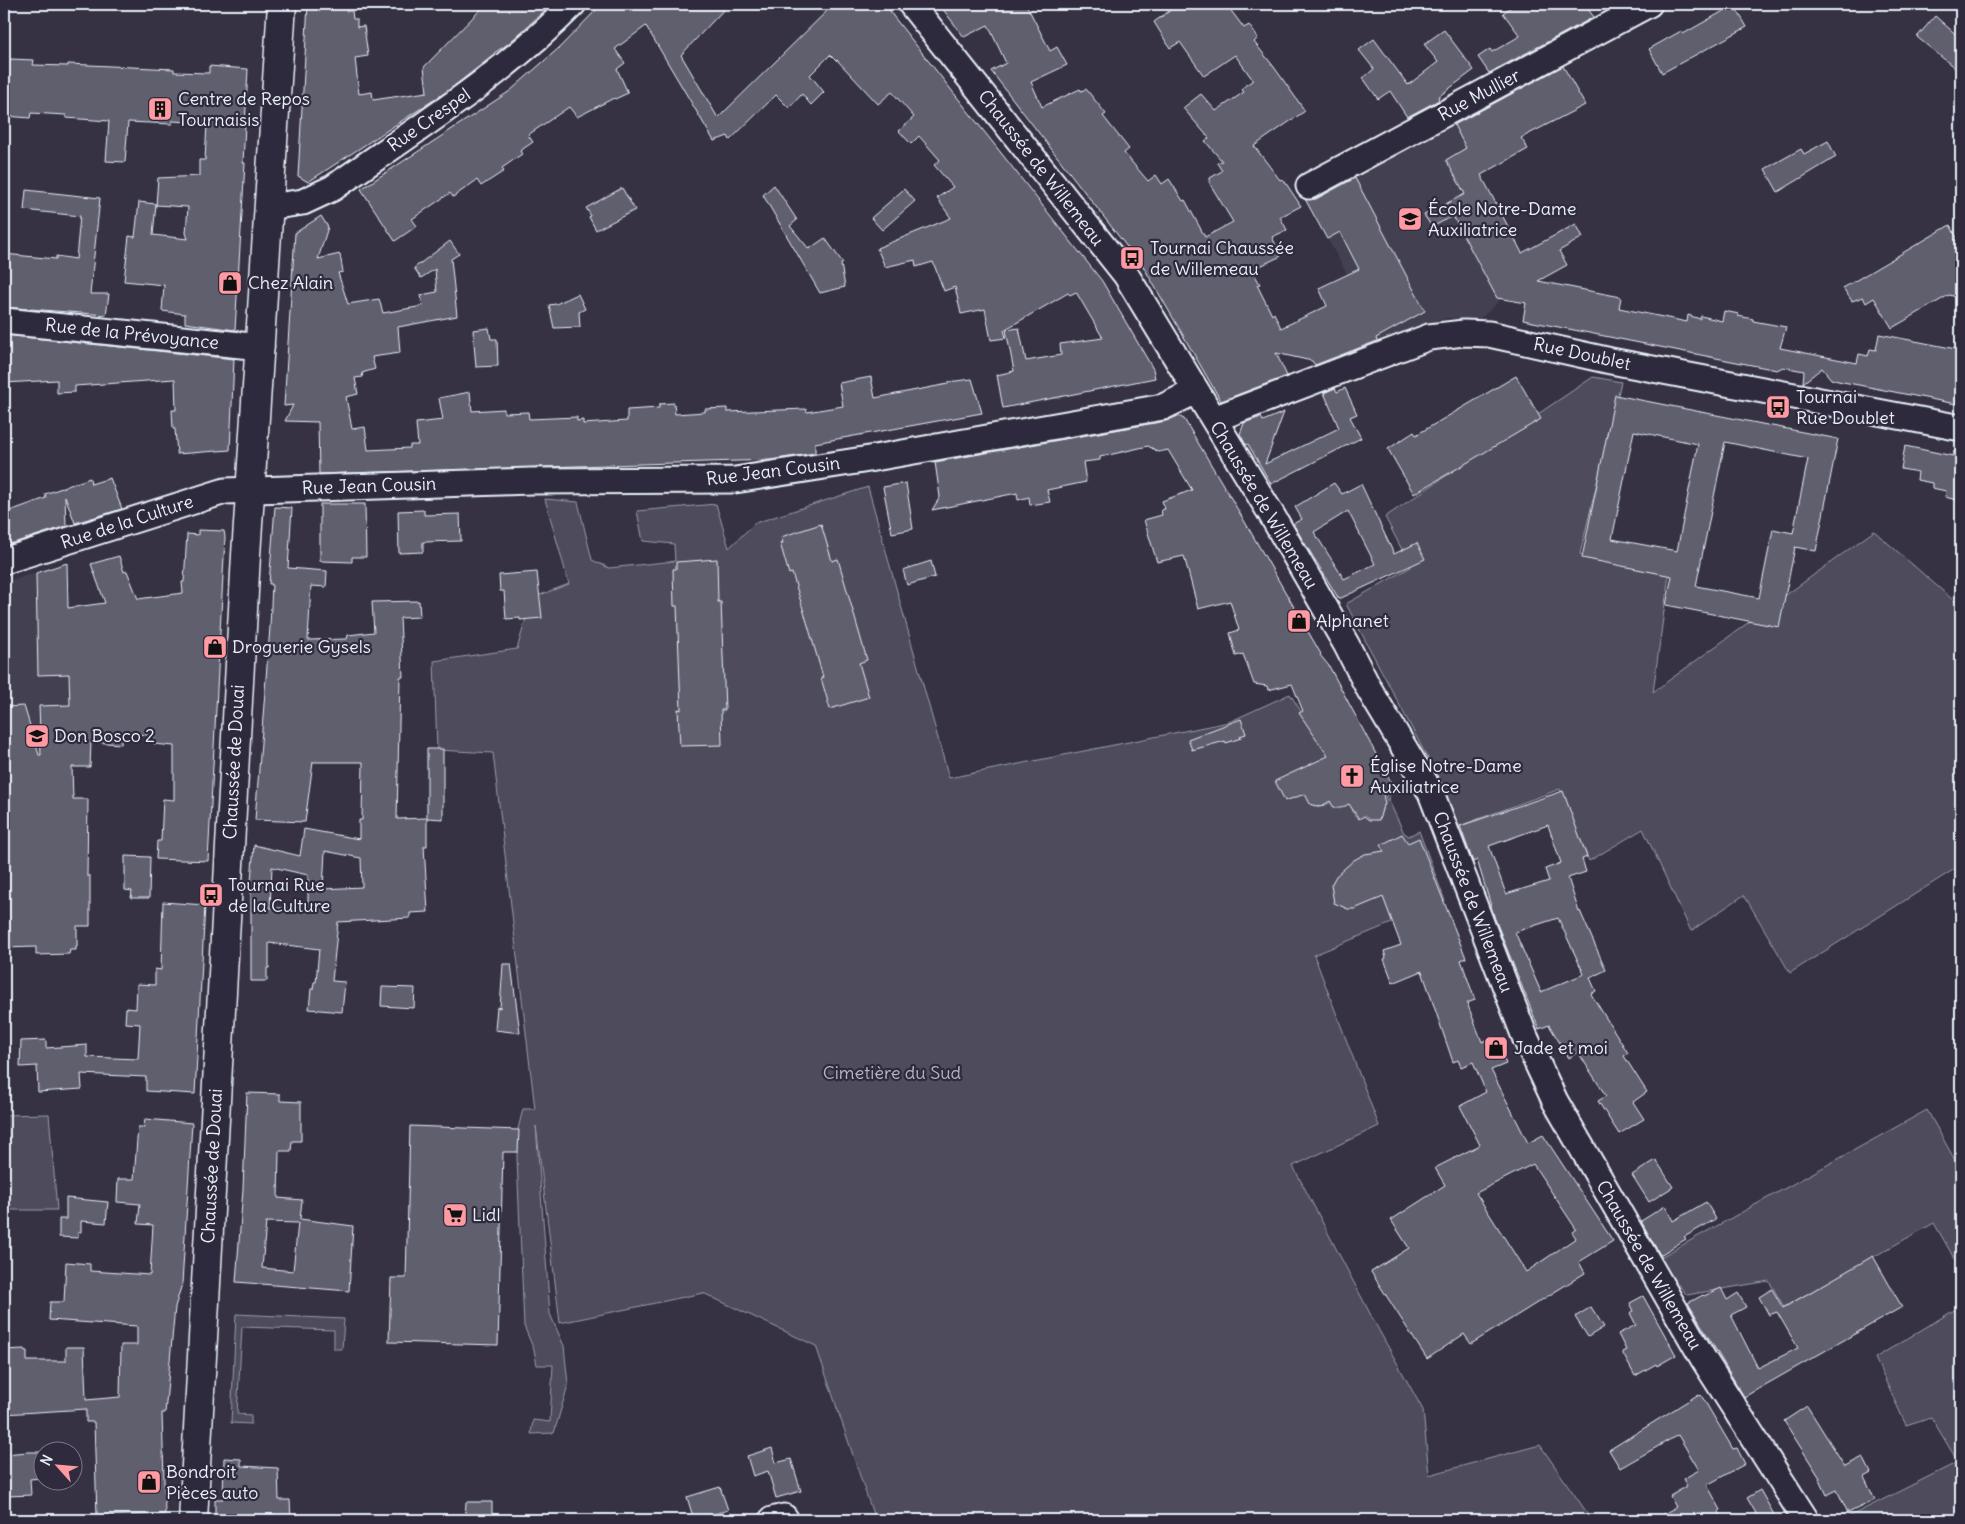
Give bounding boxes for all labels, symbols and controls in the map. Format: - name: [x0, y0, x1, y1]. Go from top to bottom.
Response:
- street label: Rue Mullier: [1434, 63, 1524, 126]
- street label: Rue Crespel: [383, 83, 475, 157]
- street label: Chaussée de Willemeau: [973, 85, 1110, 250]
- place label: Centre de Repos Tournaisis: [178, 87, 310, 131]
- building icon: Centre de Repos Tournaisis: [147, 96, 173, 122]
- place label: École Notre-Dame Auxiliatrice: [1428, 197, 1576, 241]
- school or university icon: École Notre-Dame Auxiliatrice: [1397, 206, 1423, 232]
- place label: Tournai Chaussée de Willemeau: [1150, 236, 1294, 280]
- bus stop icon: Tournai Chaussée de Willemeau: [1119, 245, 1145, 271]
- shop icon: Chez Alain: [217, 270, 243, 296]
- place label: Chez Alain: [248, 271, 333, 294]
- street label: Rue de la Prévoyance: [44, 313, 220, 354]
- street label: Rue Doublet: [1531, 332, 1633, 375]
- place label: Tournai Rue Doublet: [1796, 385, 1895, 429]
- bus stop icon: Tournai Rue Doublet: [1765, 394, 1791, 420]
- street label: Chaussée de Willemeau: [1205, 417, 1324, 593]
- street label: Rue Jean Cousin: [705, 451, 841, 490]
- street label: Rue Jean Cousin: [301, 472, 437, 499]
- street label: Rue de la Culture: [58, 489, 196, 554]
- shop icon: Alphanet: [1286, 608, 1312, 634]
- place label: Alphanet: [1316, 609, 1389, 632]
- shop icon: Droguerie Gysels: [202, 634, 228, 660]
- place label: Droguerie Gysels: [232, 635, 371, 658]
- street label: Chaussée de Douai: [218, 684, 249, 840]
- school or university icon: Don Bosco 2: [24, 723, 50, 749]
- place label: Don Bosco 2: [54, 724, 155, 747]
- place label: Église Notre-Dame Auxiliatrice: [1370, 754, 1522, 798]
- church icon: Église Notre-Dame Auxiliatrice: [1339, 763, 1365, 789]
- street label: Chaussée de Willemeau: [1428, 808, 1519, 995]
- place label: Tournai Rue de la Culture: [228, 873, 330, 917]
- bus stop icon: Tournai Rue de la Culture: [198, 882, 224, 908]
- shop icon: Jade et moi: [1483, 1035, 1509, 1061]
- place label: Jade et moi: [1514, 1036, 1608, 1059]
- park label: Cimetière du Sud: [823, 1061, 962, 1084]
- street label: Chaussée de Douai: [196, 1088, 227, 1244]
- street label: Chaussée de Willemeau: [1592, 1176, 1707, 1354]
- supermarket icon: Lidl: [442, 1202, 468, 1228]
- place label: Lidl: [472, 1203, 500, 1226]
- north arrow: [32, 1442, 82, 1492]
- text: N: [36, 1452, 57, 1468]
- place label: Bondroit Pièces auto: [166, 1460, 258, 1504]
- shop icon: Bondroit Pièces auto: [136, 1469, 162, 1495]

